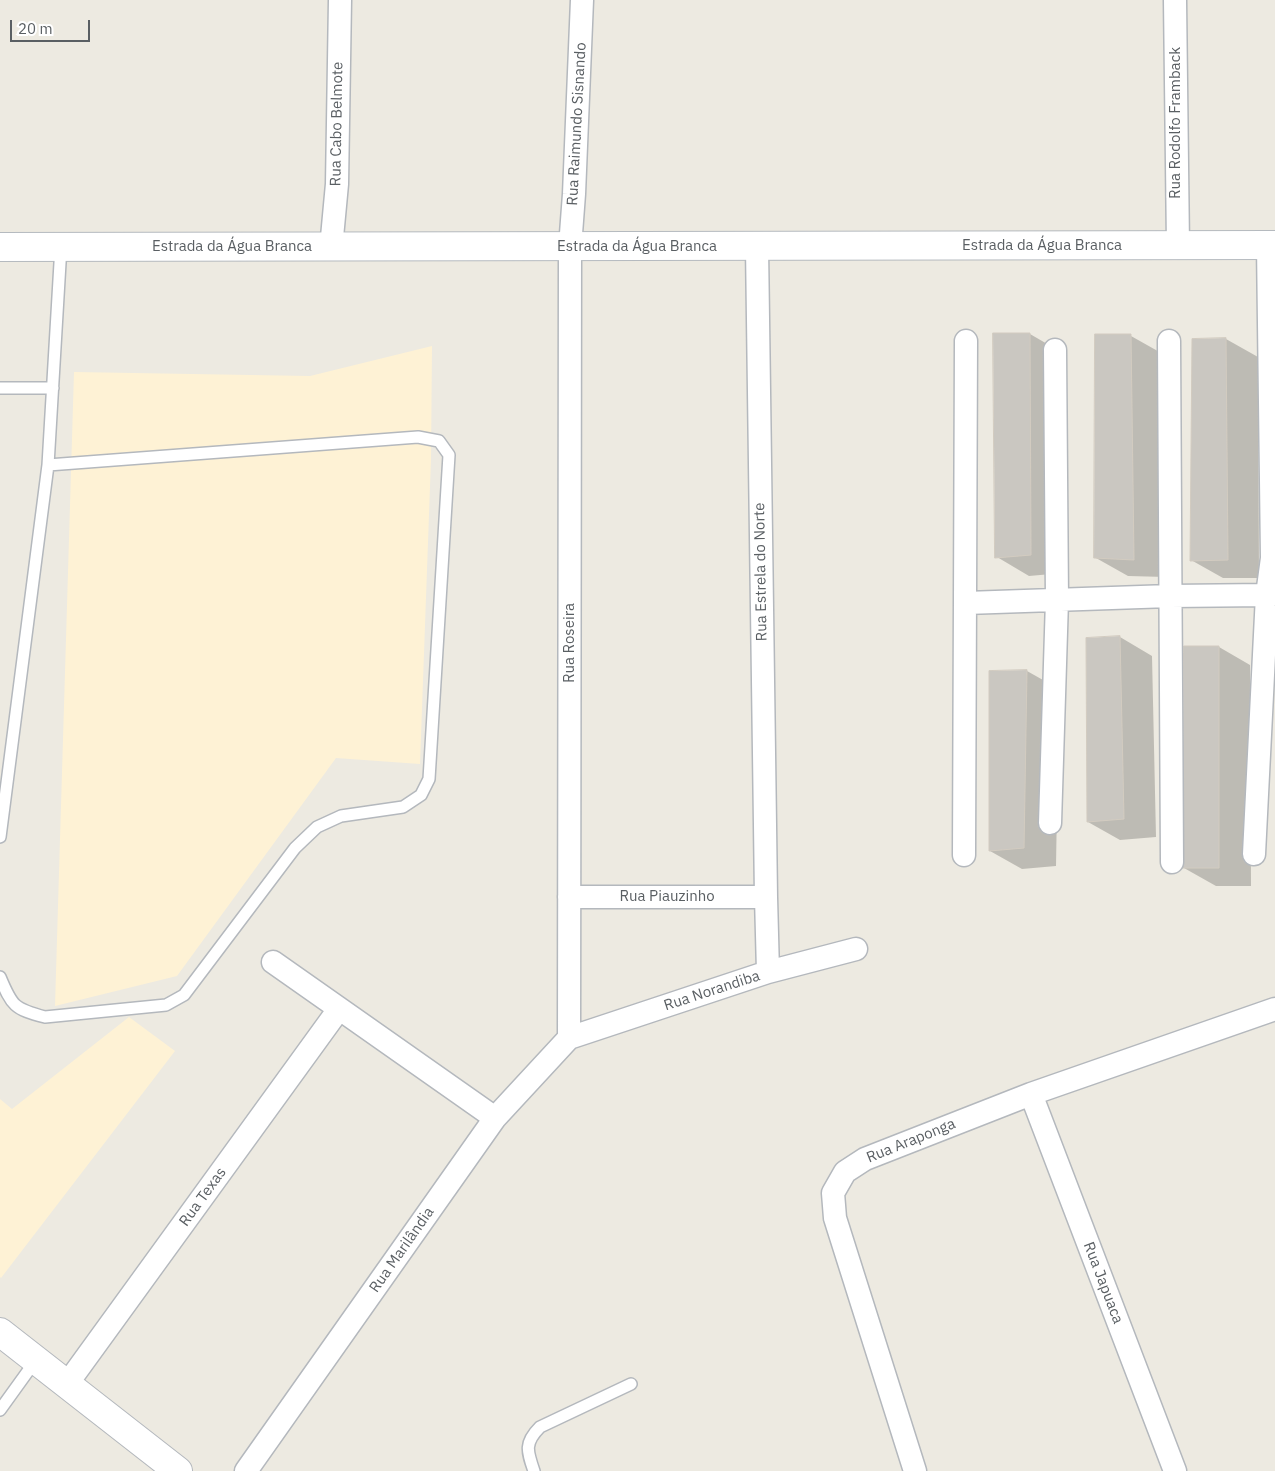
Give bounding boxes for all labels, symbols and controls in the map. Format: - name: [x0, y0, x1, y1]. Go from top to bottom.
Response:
- scale bar: [12, 10, 92, 42]
- text: 20 m: [18, 19, 53, 38]
- street label: Rua Raimundo Sisnando: [564, 42, 590, 206]
- street label: Rua Rodolfo Framback: [1167, 47, 1185, 199]
- street label: Rua Cabo Belmote: [327, 62, 347, 186]
- street label: Estrada da Água Branca: [962, 237, 1122, 255]
- street label: Estrada da Água Branca: [152, 238, 312, 256]
- street label: Estrada da Água Branca: [557, 238, 717, 256]
- street label: Rua Estrela do Norte: [751, 502, 771, 642]
- street label: Rua Roseira: [561, 603, 579, 683]
- street label: Rua Piauzinho: [619, 888, 715, 906]
- street label: Rua Norandiba: [662, 967, 762, 1015]
- street label: Rua Araponga: [864, 1115, 958, 1167]
- street label: Rua Texas: [176, 1164, 230, 1230]
- street label: Rua Marilândia: [366, 1204, 438, 1296]
- street label: Rua Japuaca: [1079, 1240, 1127, 1326]

